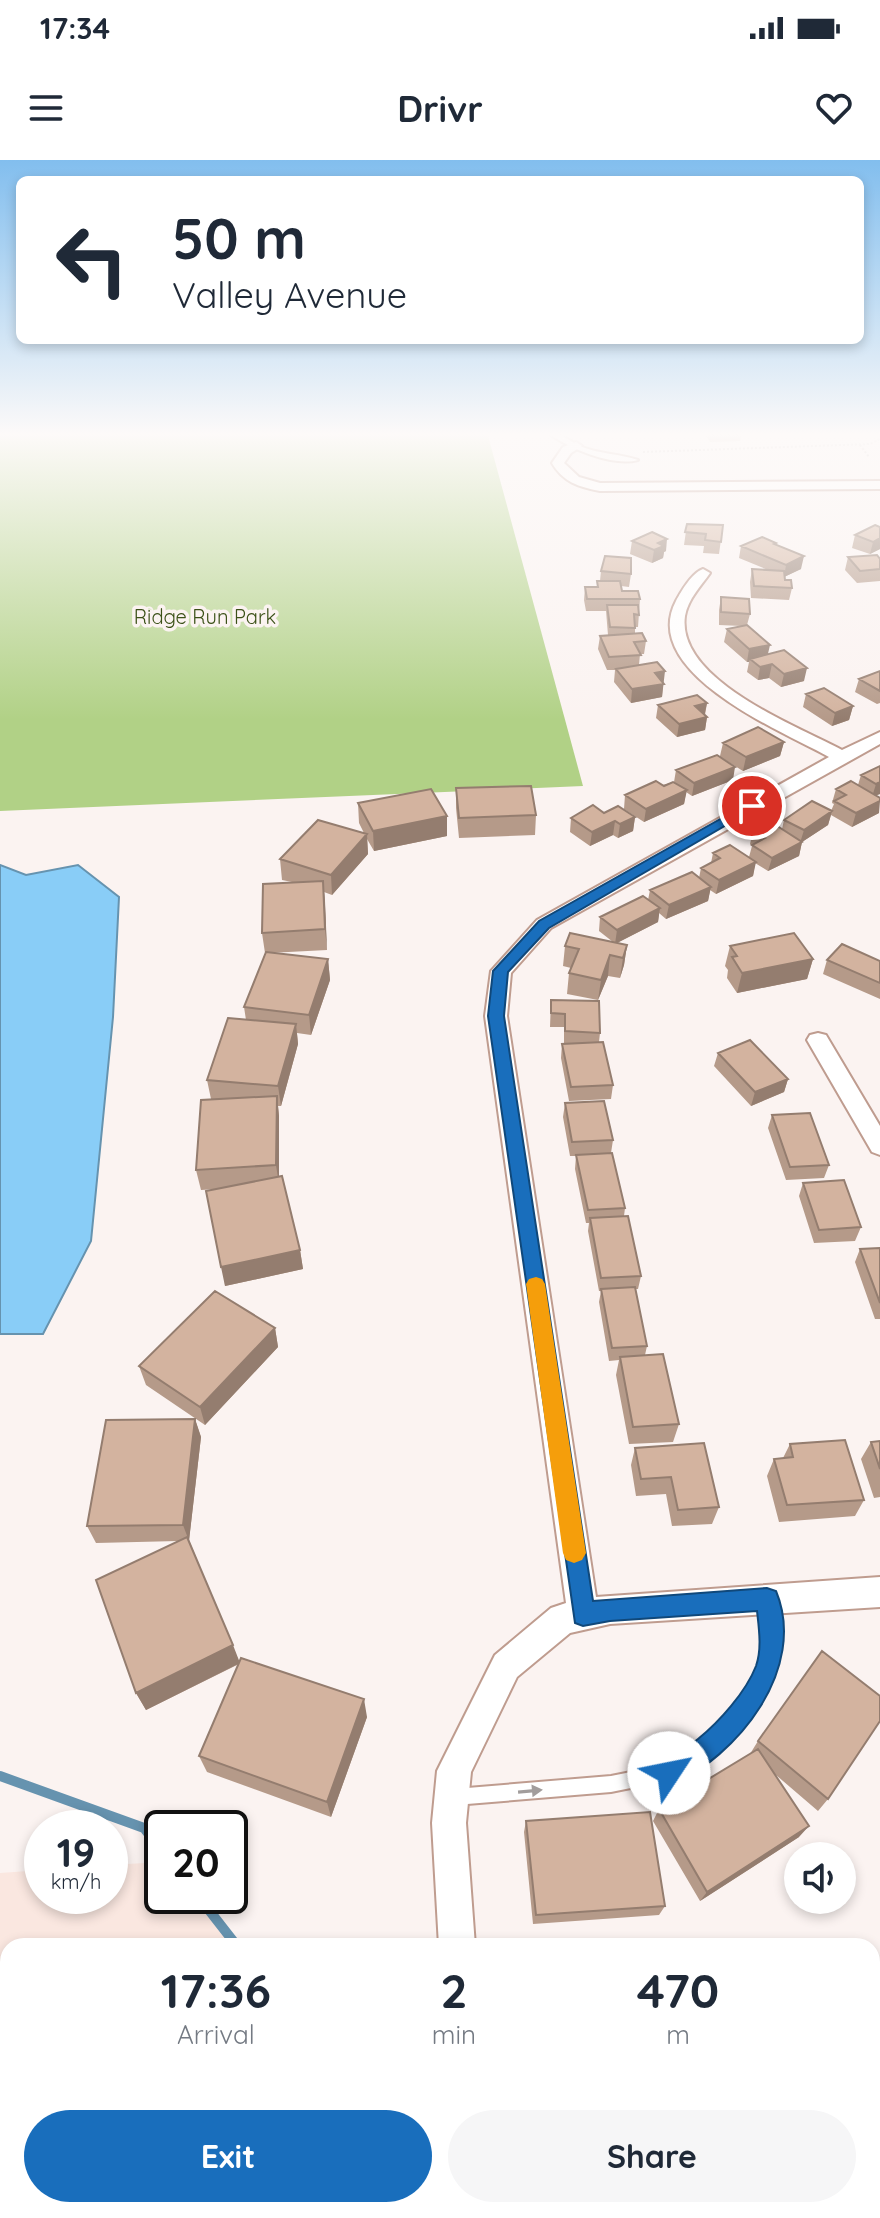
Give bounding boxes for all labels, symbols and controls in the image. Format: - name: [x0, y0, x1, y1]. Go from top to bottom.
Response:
- text: 17:34: [40, 9, 110, 47]
- icon: menu: [24, 86, 68, 130]
- text: Drivr: [397, 86, 483, 131]
- icon: heart: [812, 86, 856, 130]
- text: 50 m: [172, 203, 306, 273]
- icon: left: [40, 208, 144, 312]
- text: Valley Avenue: [172, 272, 407, 317]
- park label: Ridge Run Park: [134, 604, 276, 629]
- pin: [718, 772, 786, 840]
- icon: arrive: [730, 784, 774, 828]
- position arrow: [627, 1731, 711, 1815]
- one-way arrow: [518, 1784, 543, 1797]
- speed limit sign: 20: [144, 1810, 248, 1914]
- text: 19: [57, 1827, 95, 1877]
- map controls: [784, 1842, 856, 1914]
- button: sound: [784, 1842, 856, 1914]
- text: km/h: [51, 1869, 101, 1894]
- text: 17:36: [161, 1960, 271, 2020]
- text: 2: [440, 1960, 468, 2020]
- text: 470: [637, 1960, 719, 2020]
- text: Arrival: [177, 2018, 255, 2051]
- text: min: [432, 2018, 476, 2051]
- text: m: [666, 2018, 690, 2051]
- button: Exit: [24, 2110, 432, 2202]
- button: Share: [448, 2110, 856, 2202]

